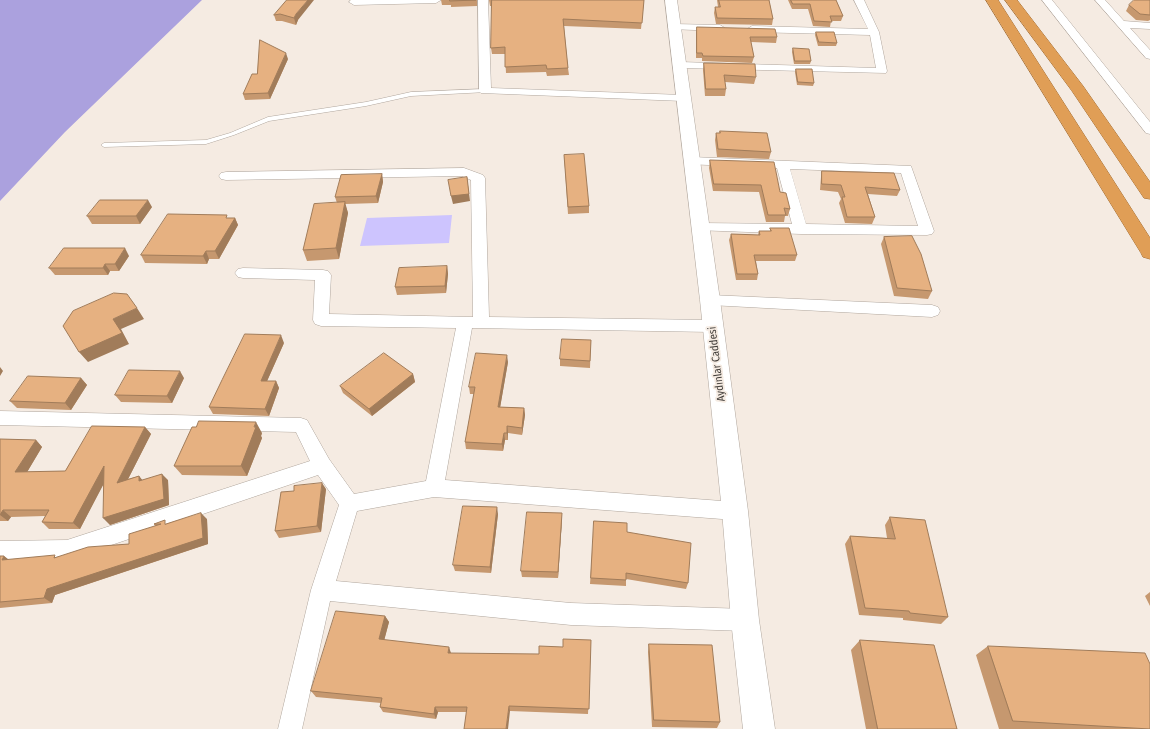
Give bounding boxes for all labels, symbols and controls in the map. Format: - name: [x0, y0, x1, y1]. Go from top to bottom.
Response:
- street label: Aydınlar Caddesi: [706, 326, 728, 402]

